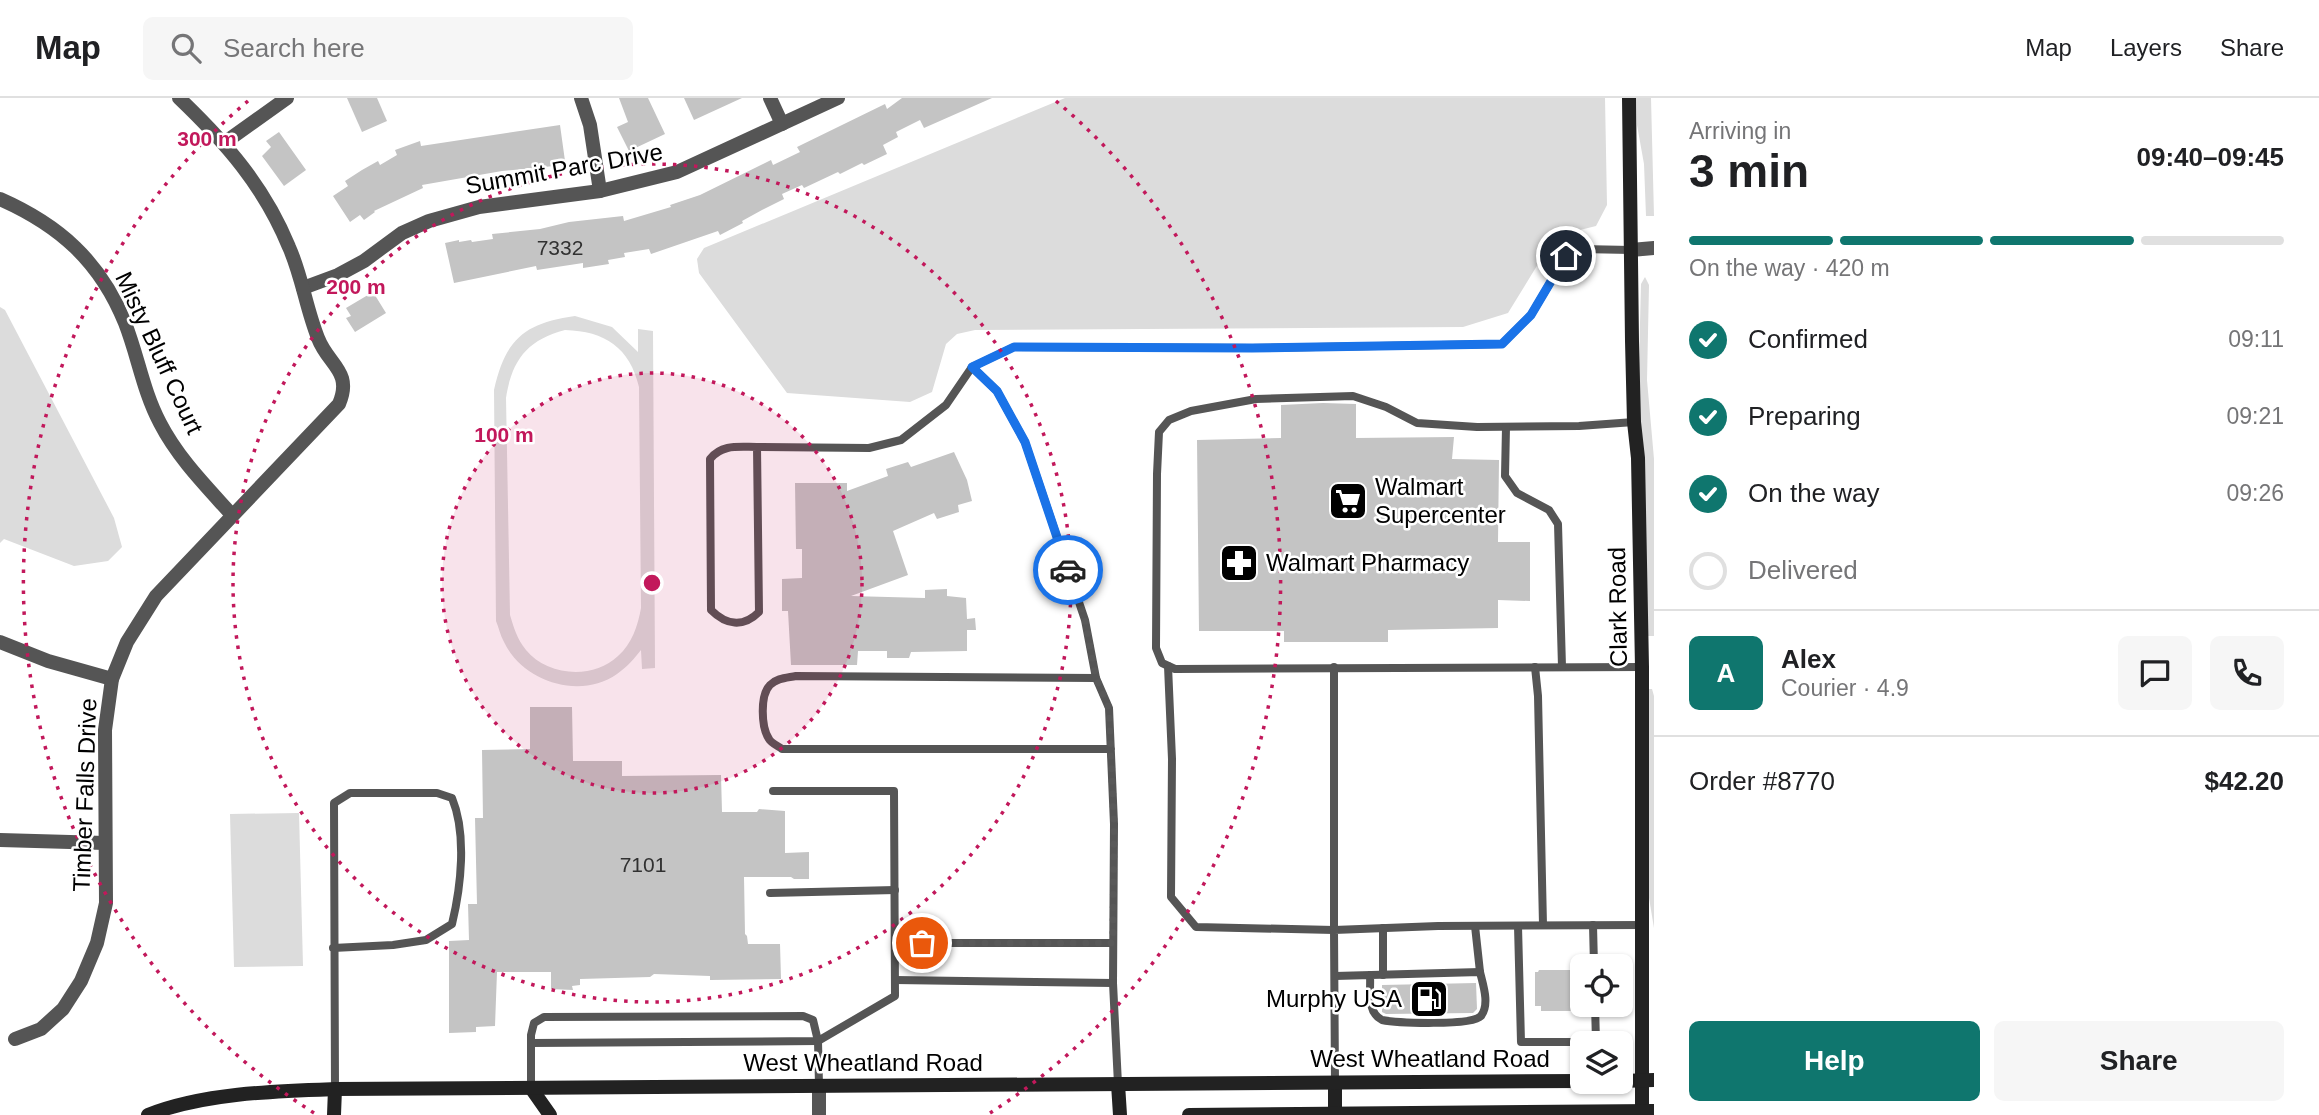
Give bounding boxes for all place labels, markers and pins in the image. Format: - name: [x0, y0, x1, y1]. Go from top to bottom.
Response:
- pin: [1536, 226, 1596, 286]
- place label: Walmart Supercenter: [1375, 473, 1506, 528]
- supermarket icon: Walmart Supercenter: [1327, 480, 1369, 522]
- pharmacy icon: Walmart Pharmacy: [1218, 542, 1260, 584]
- place label: Walmart Pharmacy: [1266, 549, 1469, 576]
- centre of rings: [640, 571, 664, 595]
- pin: [892, 913, 952, 973]
- fuel station icon: Murphy USA: [1408, 978, 1450, 1020]
- place label: Murphy USA: [1266, 985, 1402, 1012]

